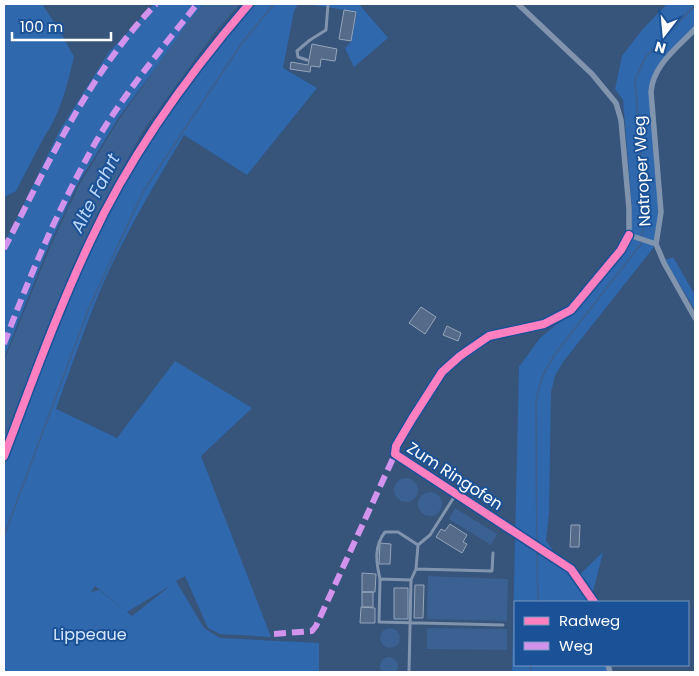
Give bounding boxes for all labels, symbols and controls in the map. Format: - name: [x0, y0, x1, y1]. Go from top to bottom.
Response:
- scale bar: [12, 10, 111, 42]
- north arrow: [639, 10, 689, 60]
- text: 100 m: [20, 16, 63, 37]
- text: N: [653, 36, 668, 59]
- street label: Natroper Weg: [628, 115, 656, 227]
- water label: Alte Fahrt: [64, 149, 126, 238]
- street label: Zum Ringofen: [403, 436, 507, 516]
- legend: [514, 601, 689, 666]
- text: Radweg: [559, 610, 620, 631]
- park label: Lippeaue: [53, 623, 127, 646]
- text: Weg: [559, 635, 593, 656]

